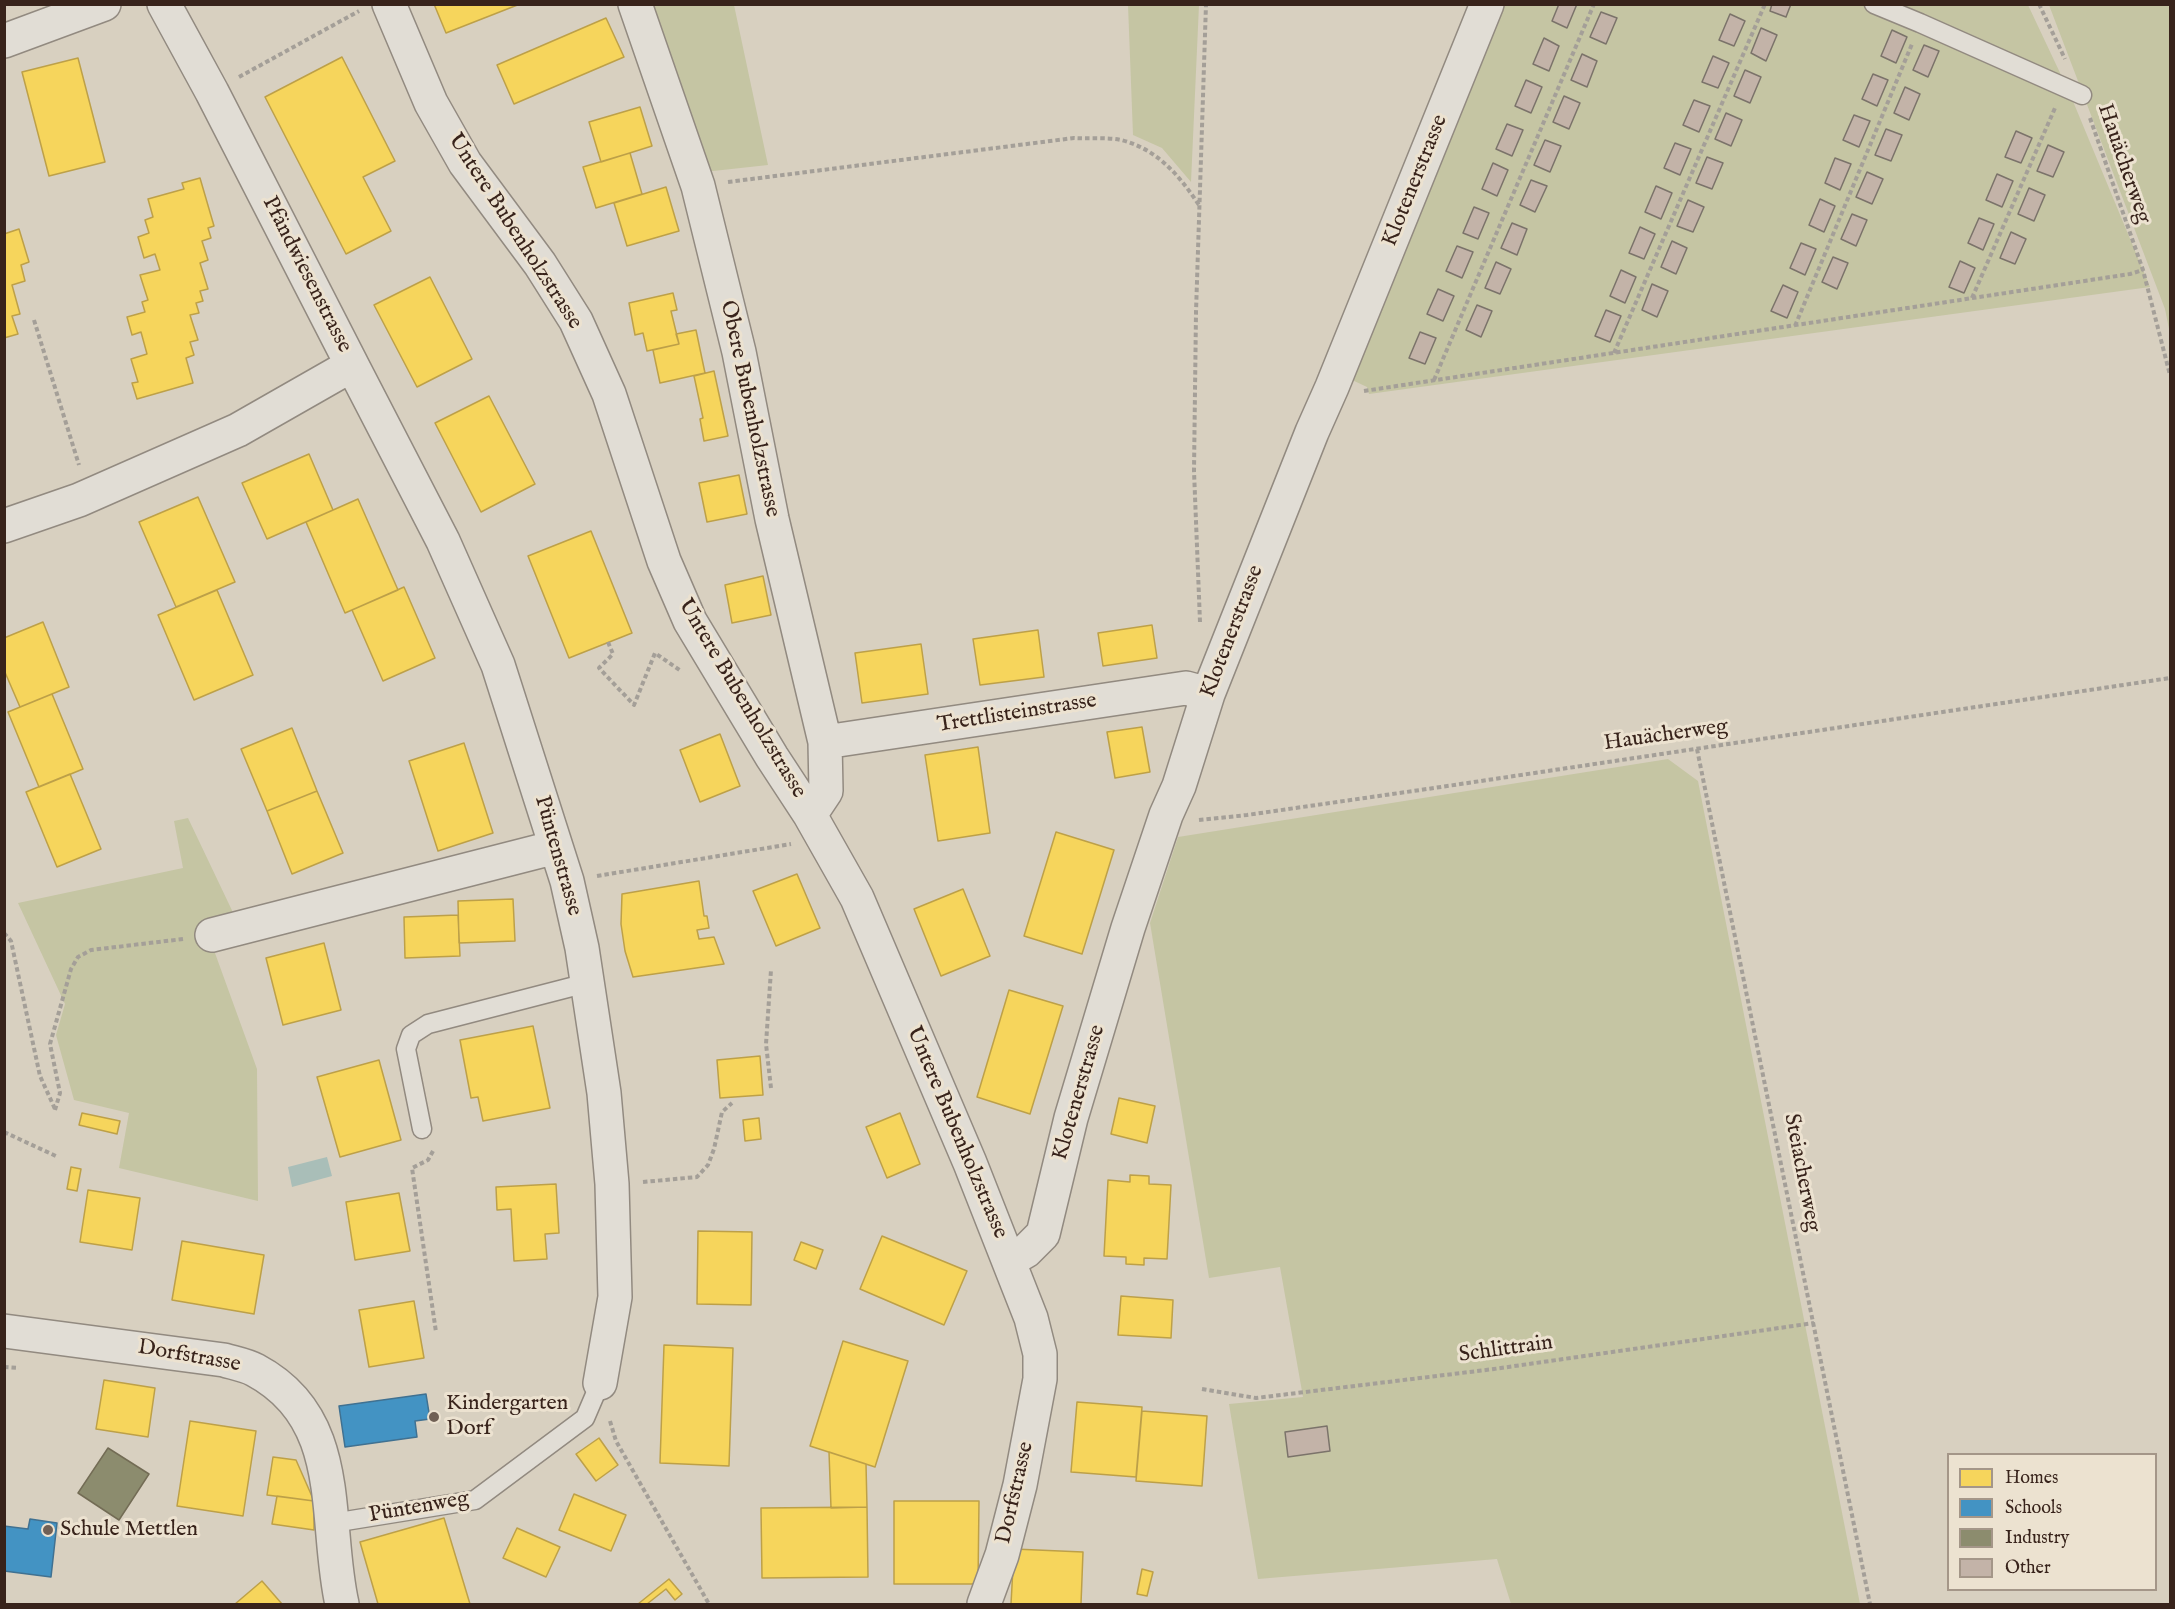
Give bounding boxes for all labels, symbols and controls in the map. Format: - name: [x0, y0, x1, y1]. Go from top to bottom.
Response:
- street label: Hauächerweg: [2090, 101, 2156, 227]
- street label: Klotenerstrasse: [1378, 111, 1454, 251]
- street label: Untere Bubenholzstrasse: [441, 129, 587, 335]
- street label: Pfändwiesenstrasse: [255, 192, 357, 358]
- street label: Obere Bubenholzstrasse: [713, 298, 785, 520]
- street label: Klotenerstrasse: [1196, 562, 1270, 702]
- street label: Untere Bubenholzstrasse: [671, 595, 811, 803]
- street label: Trettlisteinstrasse: [935, 688, 1099, 740]
- street label: Hauächerweg: [1602, 714, 1730, 758]
- street label: Püntenstrasse: [527, 793, 587, 919]
- street label: Klotenerstrasse: [1048, 1022, 1112, 1164]
- street label: Untere Bubenholzstrasse: [899, 1023, 1013, 1243]
- street label: Steiacherweg: [1777, 1112, 1825, 1234]
- street label: Schlittrain: [1457, 1330, 1555, 1370]
- street label: Dorfstrasse: [136, 1335, 242, 1379]
- place label: Kindergarten Dorf: [446, 1391, 568, 1442]
- marker: Kindergarten Dorf: [427, 1410, 441, 1424]
- street label: Dorfstrasse: [991, 1439, 1041, 1547]
- legend: [1947, 1453, 2157, 1591]
- text: Homes: [2005, 1467, 2058, 1490]
- street label: Püntenweg: [367, 1486, 471, 1530]
- text: Schools: [2005, 1497, 2062, 1520]
- place label: Schule Mettlen: [60, 1517, 198, 1543]
- marker: Schule Mettlen: [41, 1523, 55, 1537]
- text: Industry: [2005, 1527, 2069, 1550]
- text: Other: [2005, 1557, 2051, 1580]

